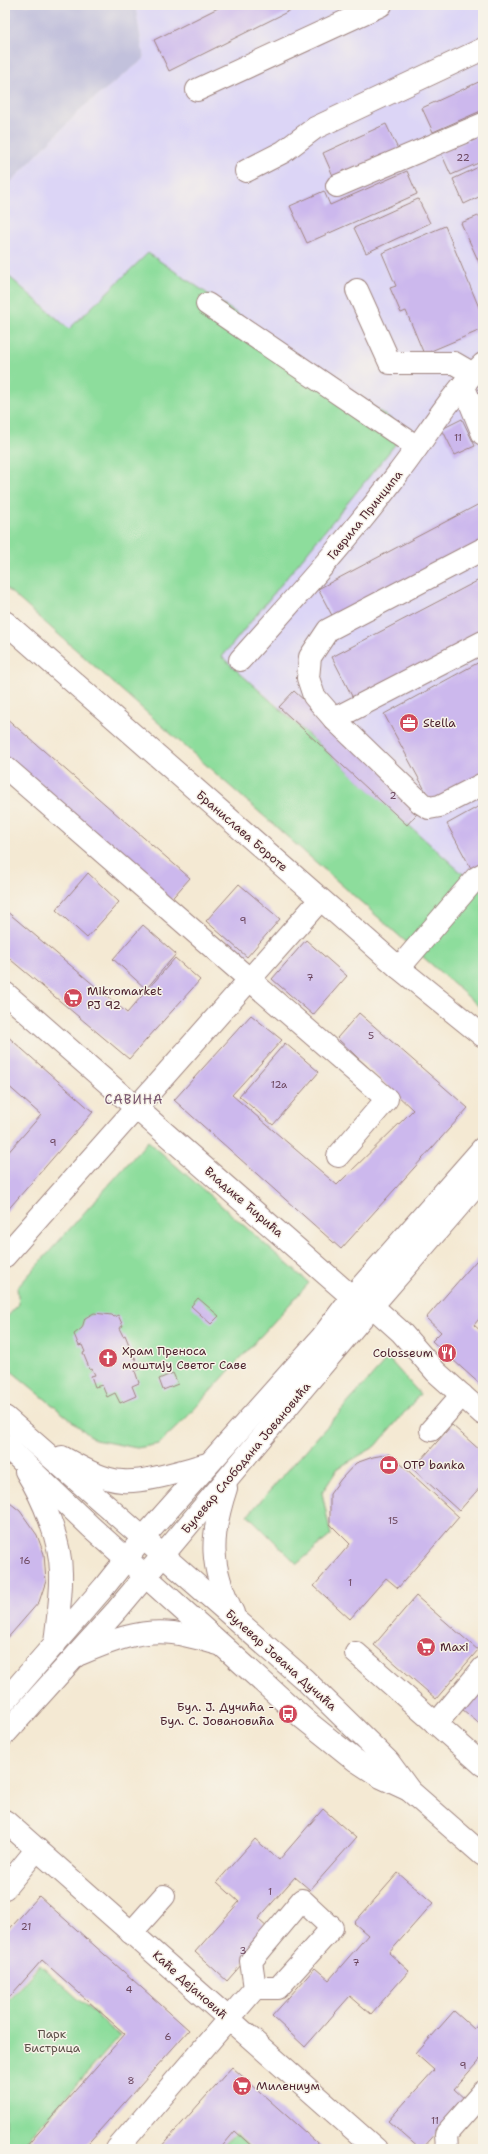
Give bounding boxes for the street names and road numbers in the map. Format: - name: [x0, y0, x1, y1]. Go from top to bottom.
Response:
- street label: Гаврила Принципа: [324, 467, 406, 563]
- street label: Бранислава Бороте: [193, 787, 291, 875]
- street label: Владике Ћирића: [201, 1163, 287, 1241]
- street label: Булевар Слободана Јовановића: [178, 1379, 314, 1537]
- street label: Булевар Јована Дучића: [222, 1606, 340, 1715]
- street label: Каће Дејановић: [149, 1947, 231, 2023]

